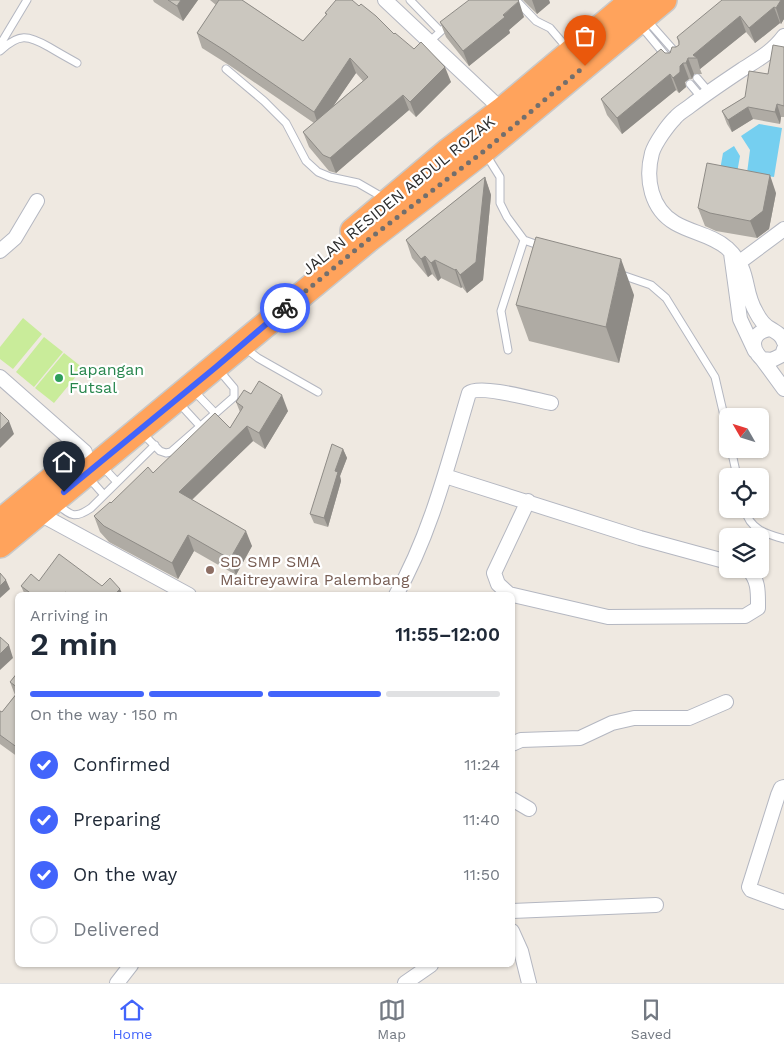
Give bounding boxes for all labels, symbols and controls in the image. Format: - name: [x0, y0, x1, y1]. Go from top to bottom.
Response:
- pin: [564, 15, 606, 66]
- icon: bag: [571, 22, 599, 50]
- street label: JALAN RESIDEN ABDUL ROZAK: [298, 111, 499, 279]
- courier: [260, 283, 310, 333]
- icon: bike: [271, 294, 299, 322]
- place label: Lapangan Futsal: [69, 360, 144, 397]
- marker: Lapangan Futsal: [53, 372, 65, 384]
- north arrow: [719, 408, 769, 458]
- map controls: [719, 408, 769, 578]
- pin: [43, 441, 85, 492]
- icon: home: [50, 448, 78, 476]
- button: locate: [719, 468, 769, 518]
- button: layers: [719, 528, 769, 578]
- place label: SD SMP SMA Maitreyawira Palembang: [220, 552, 410, 589]
- marker: SD SMP SMA Maitreyawira Palembang: [204, 564, 216, 576]
- text: Arriving in: [30, 606, 108, 625]
- text: 11:55–12:00: [395, 623, 500, 646]
- text: 2 min: [30, 625, 118, 663]
- text: On the way · 150 m: [30, 705, 178, 724]
- icon: check: [30, 751, 58, 779]
- text: Confirmed: [73, 753, 170, 776]
- text: 11:24: [464, 755, 500, 774]
- icon: check: [30, 806, 58, 834]
- text: Preparing: [73, 808, 160, 831]
- text: 11:40: [463, 810, 500, 829]
- icon: check: [30, 861, 58, 889]
- text: On the way: [73, 863, 177, 886]
- text: 11:50: [464, 865, 500, 884]
- text: Delivered: [73, 918, 160, 941]
- tab: Home: [112, 996, 152, 1042]
- tab: Map: [377, 996, 406, 1042]
- tab: Saved: [631, 996, 672, 1042]

